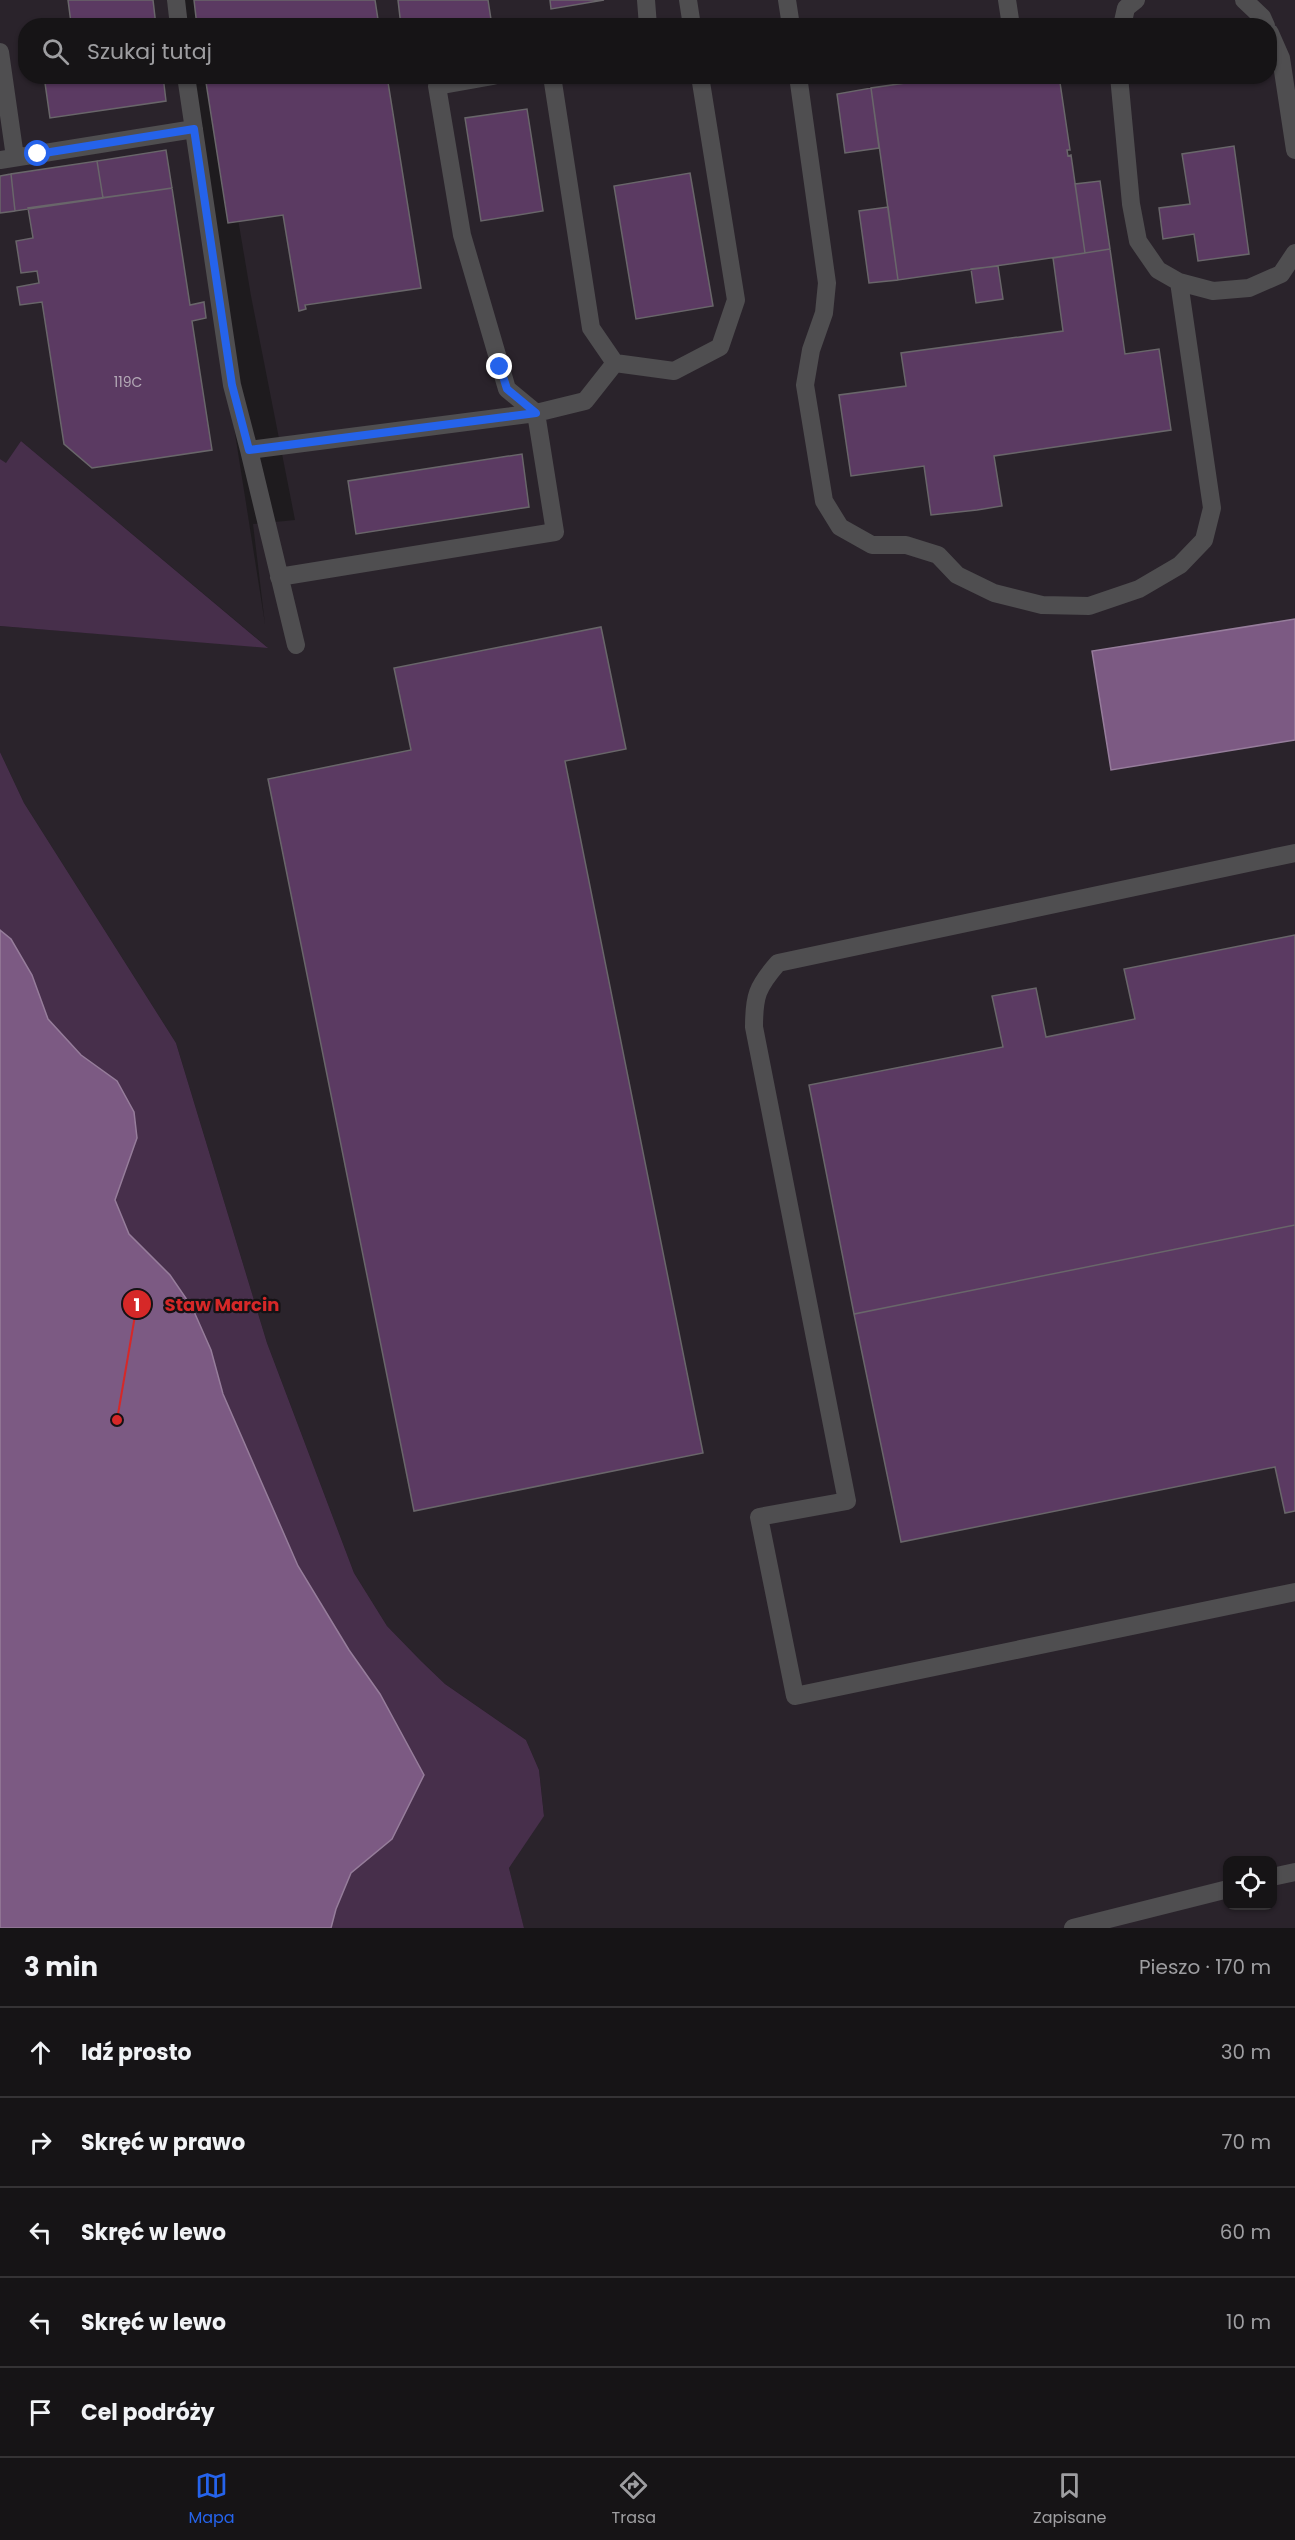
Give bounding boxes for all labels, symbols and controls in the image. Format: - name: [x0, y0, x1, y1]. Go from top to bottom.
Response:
- search box: [18, 18, 1277, 84]
- icon: search: [39, 35, 72, 68]
- text: Szukaj tutaj: [87, 36, 212, 67]
- route start: [24, 140, 50, 166]
- route end: [486, 353, 512, 379]
- house number: 119C: [114, 372, 142, 392]
- callout: Staw Marcin: [122, 1286, 291, 1322]
- text: 1: [134, 1292, 140, 1317]
- text: Staw Marcin: [165, 1292, 279, 1317]
- map controls: [1223, 1856, 1277, 1910]
- button: locate: [1223, 1856, 1277, 1910]
- text: 3 min: [24, 1949, 98, 1985]
- text: Pieszo · 170 m: [1139, 1953, 1271, 1981]
- icon: ahead: [24, 2036, 57, 2069]
- text: Idź prosto: [81, 2037, 192, 2068]
- text: 30 m: [1221, 2038, 1271, 2066]
- icon: right: [24, 2126, 57, 2159]
- text: Skręć w prawo: [81, 2127, 245, 2158]
- text: 70 m: [1222, 2128, 1271, 2156]
- icon: left: [24, 2216, 57, 2249]
- text: Skręć w lewo: [81, 2217, 226, 2248]
- text: 60 m: [1220, 2218, 1271, 2246]
- icon: left: [24, 2306, 57, 2339]
- text: Skręć w lewo: [81, 2307, 226, 2338]
- text: 10 m: [1226, 2308, 1271, 2336]
- icon: arrive: [24, 2396, 57, 2429]
- text: Cel podróży: [81, 2397, 215, 2428]
- tab: Mapa: [188, 2469, 235, 2530]
- tab: Trasa: [612, 2469, 656, 2530]
- tab: Zapisane: [1033, 2469, 1107, 2530]

